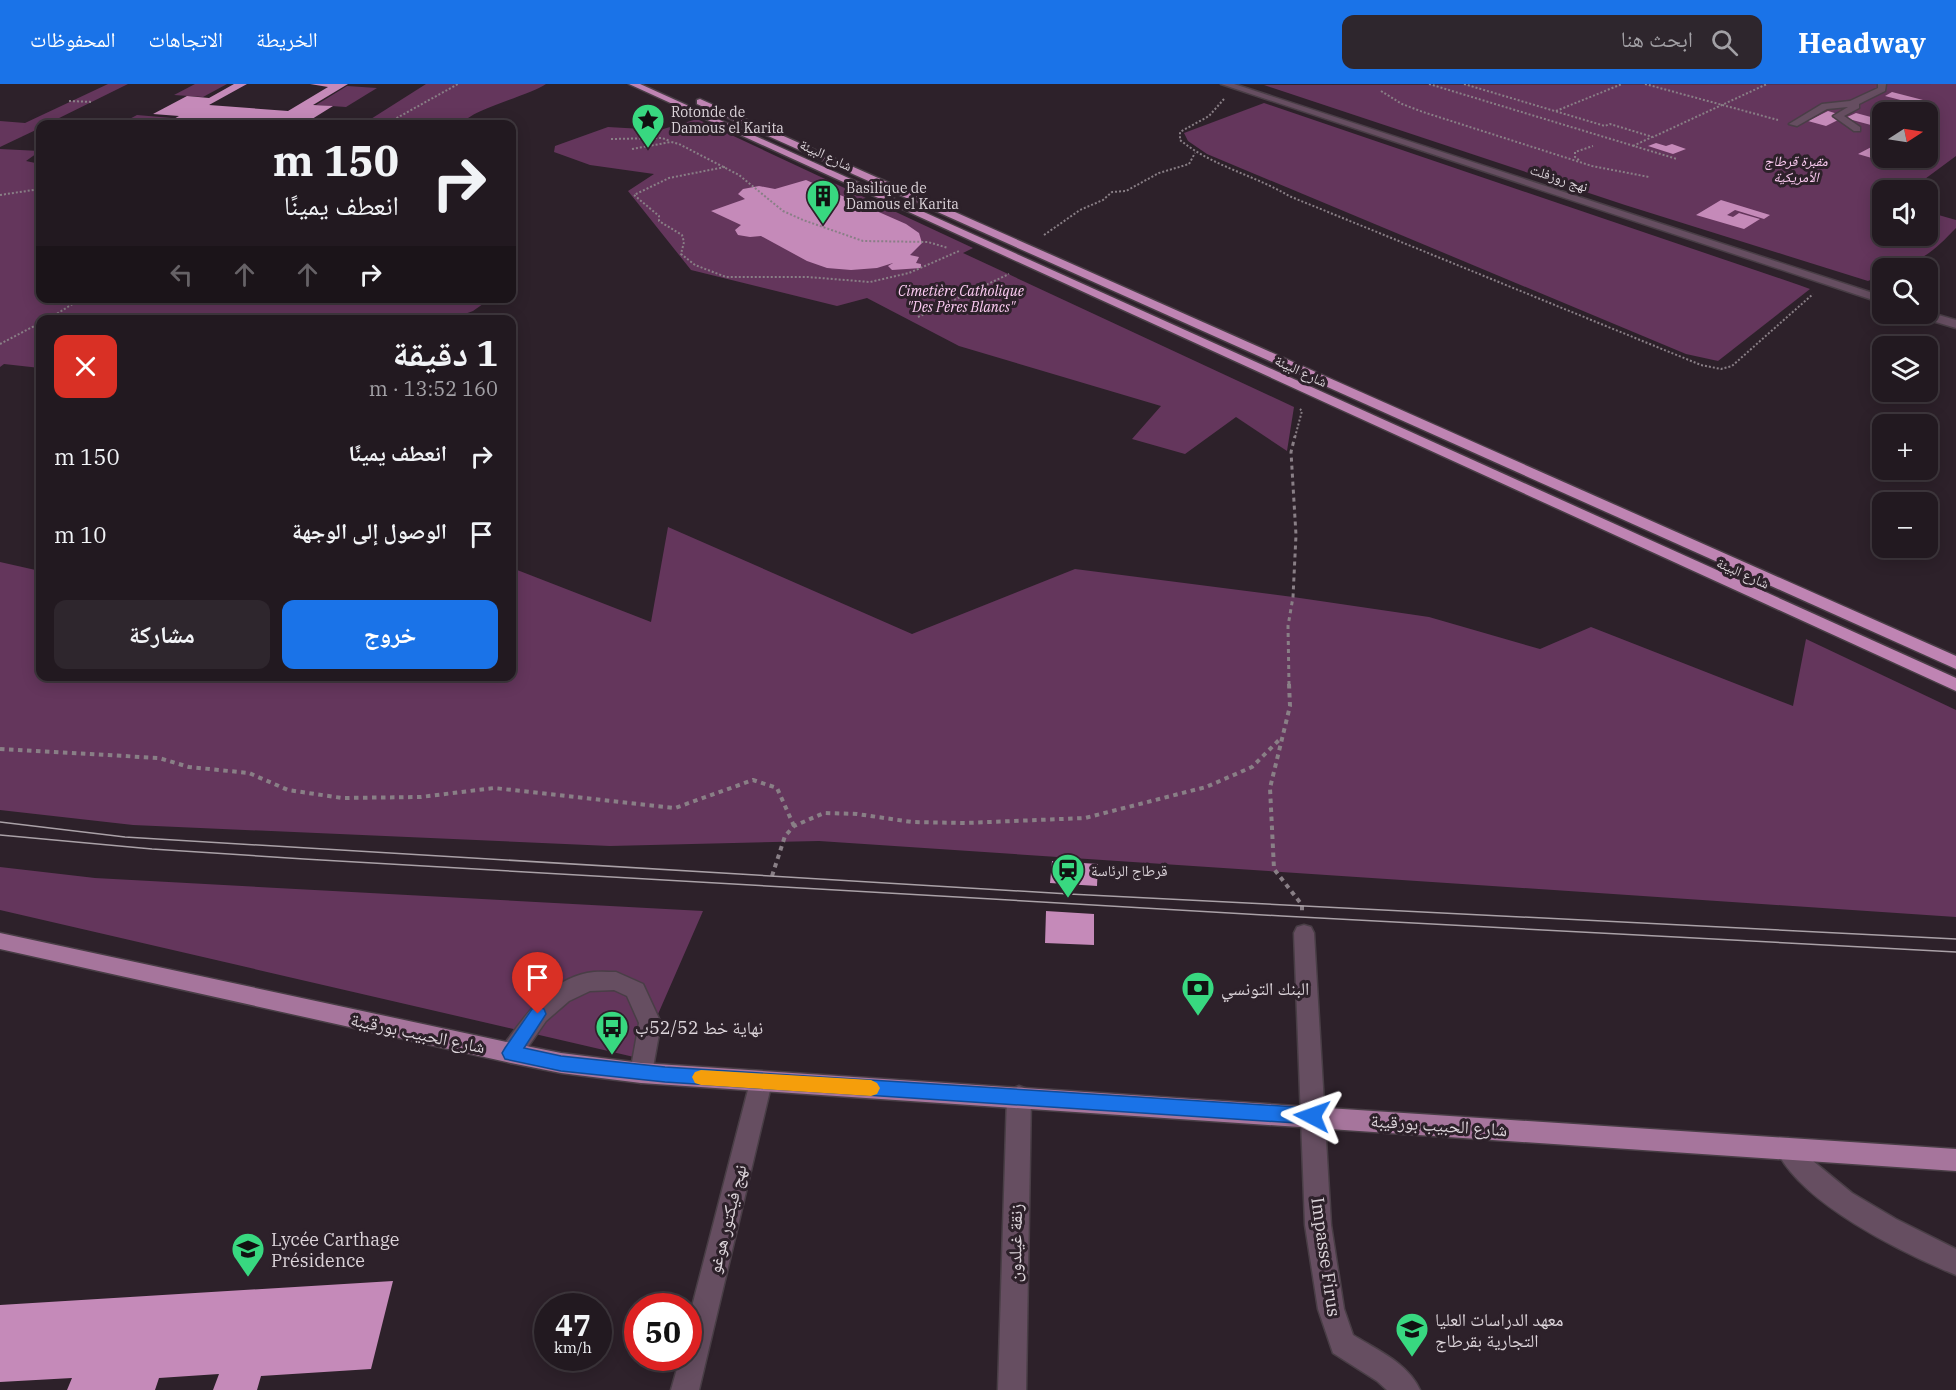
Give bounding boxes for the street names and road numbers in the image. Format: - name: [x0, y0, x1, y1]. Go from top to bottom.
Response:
- street label: شارع البيئة: [797, 135, 855, 176]
- street label: نهج روزفلت: [1527, 160, 1590, 197]
- street label: شارع البيئة: [1272, 351, 1330, 392]
- street label: شارع البيئة: [1713, 553, 1772, 593]
- street label: شارع الحبيب بورقيبة: [349, 1008, 487, 1058]
- street label: شارع الحبيب بورقيبة: [1370, 1109, 1508, 1141]
- street label: نهج فيكتور هوغو: [702, 1162, 753, 1276]
- street label: Impasse Firus: [1306, 1196, 1346, 1318]
- street label: زنقة غيلدون: [1003, 1203, 1027, 1283]

